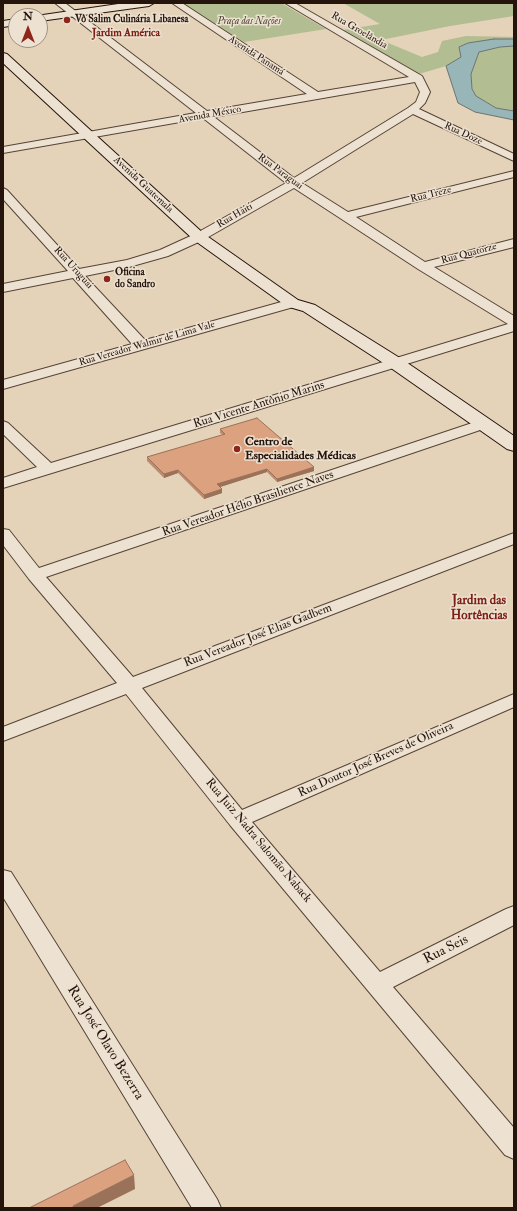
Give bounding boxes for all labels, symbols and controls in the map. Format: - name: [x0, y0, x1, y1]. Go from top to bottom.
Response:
- north arrow: [8, 8, 48, 48]
- text: N: [23, 10, 33, 23]
- street label: Rua Groelândia: [329, 10, 389, 52]
- place label: Vô Salim Culinária Libanesa: [75, 14, 188, 26]
- marker: Vô Salim Culinária Libanesa: [62, 15, 72, 25]
- park label: Praça das Nações: [217, 16, 281, 28]
- district label: Jardim América: [92, 27, 160, 41]
- street label: Avenida Panamá: [226, 33, 286, 79]
- street label: Avenida México: [178, 104, 242, 126]
- street label: Rua Doze: [442, 120, 484, 148]
- street label: Rua Paraguai: [255, 152, 305, 192]
- street label: Avenida Guatemala: [111, 154, 175, 216]
- street label: Rua Treze: [409, 184, 453, 206]
- street label: Rua Haiti: [215, 201, 255, 231]
- street label: Rua Quatorze: [440, 241, 498, 267]
- street label: Rua Uruguai: [51, 244, 95, 292]
- place label: Oficina do Sandro: [115, 267, 155, 290]
- marker: Oficina do Sandro: [102, 274, 112, 284]
- street label: Rua Vereador Walmir de Lima Vale: [78, 319, 216, 369]
- street label: Rua Vicente Antônio Marins: [192, 378, 326, 432]
- place label: Centro de Especialidades Médicas: [245, 435, 356, 463]
- marker: Centro de Especialidades Médicas: [232, 444, 242, 454]
- street label: Rua Vereador Hélio Brasilience Naves: [160, 468, 336, 540]
- district label: Jardim das Hortências: [451, 593, 507, 624]
- street label: Rua Vereador José Elias Gadbem: [182, 601, 334, 671]
- street label: Rua Doutor José Breves de Oliveira: [296, 719, 456, 801]
- street label: Rua Juiz Nadra Salomão Naback: [202, 776, 314, 906]
- street label: Rua Seis: [421, 932, 471, 968]
- street label: Rua José Olavo Bezerra: [63, 983, 147, 1103]

